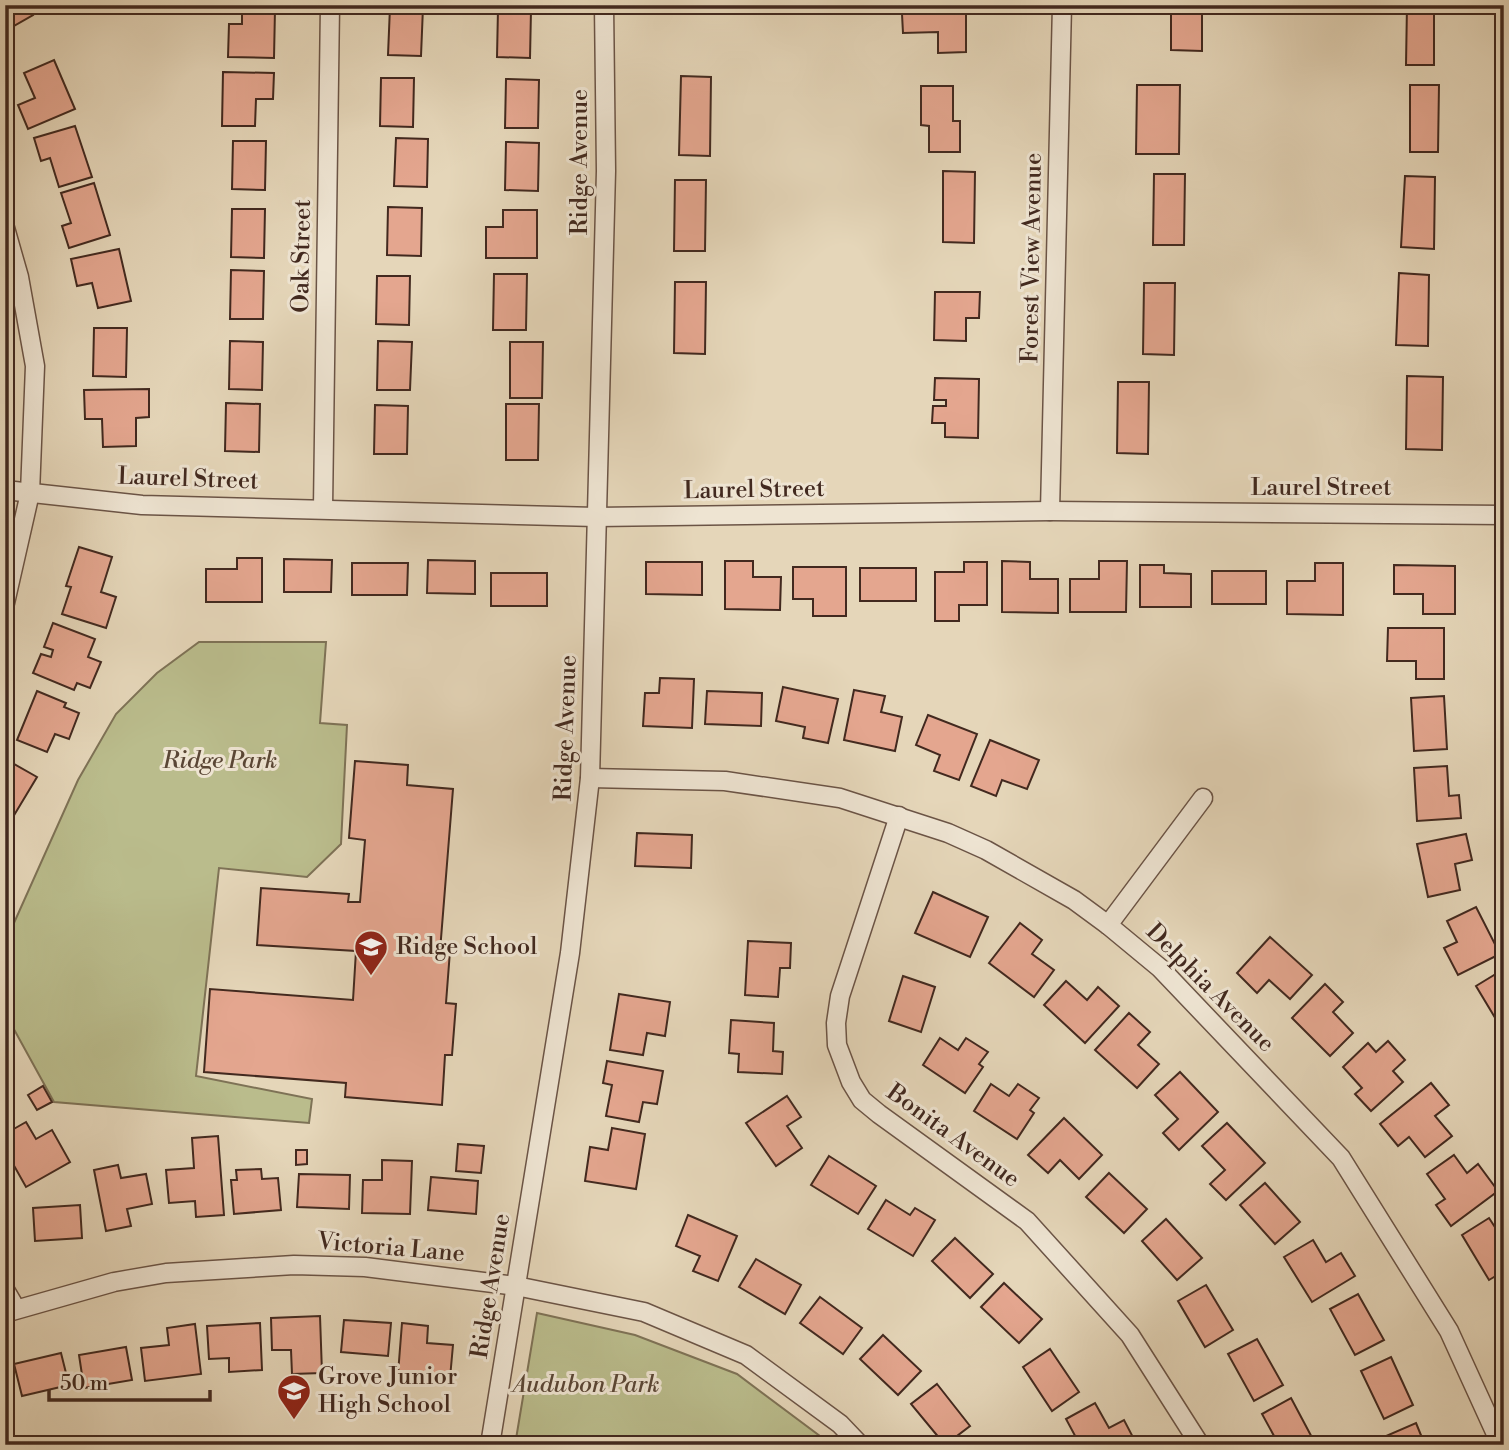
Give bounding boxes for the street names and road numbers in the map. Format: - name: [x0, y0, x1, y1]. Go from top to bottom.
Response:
- street label: Ridge Avenue: [565, 89, 595, 235]
- street label: Forest View Avenue: [1015, 153, 1049, 363]
- street label: Oak Street: [286, 198, 318, 313]
- street label: Laurel Street: [117, 462, 260, 496]
- street label: Laurel Street: [1250, 473, 1392, 503]
- street label: Laurel Street: [683, 474, 825, 506]
- street label: Ridge Avenue: [548, 654, 584, 802]
- street label: Delphia Avenue: [1139, 917, 1281, 1059]
- street label: Bonita Avenue: [880, 1077, 1025, 1194]
- street label: Ridge Avenue: [465, 1211, 517, 1361]
- street label: Victoria Lane: [315, 1227, 466, 1269]

